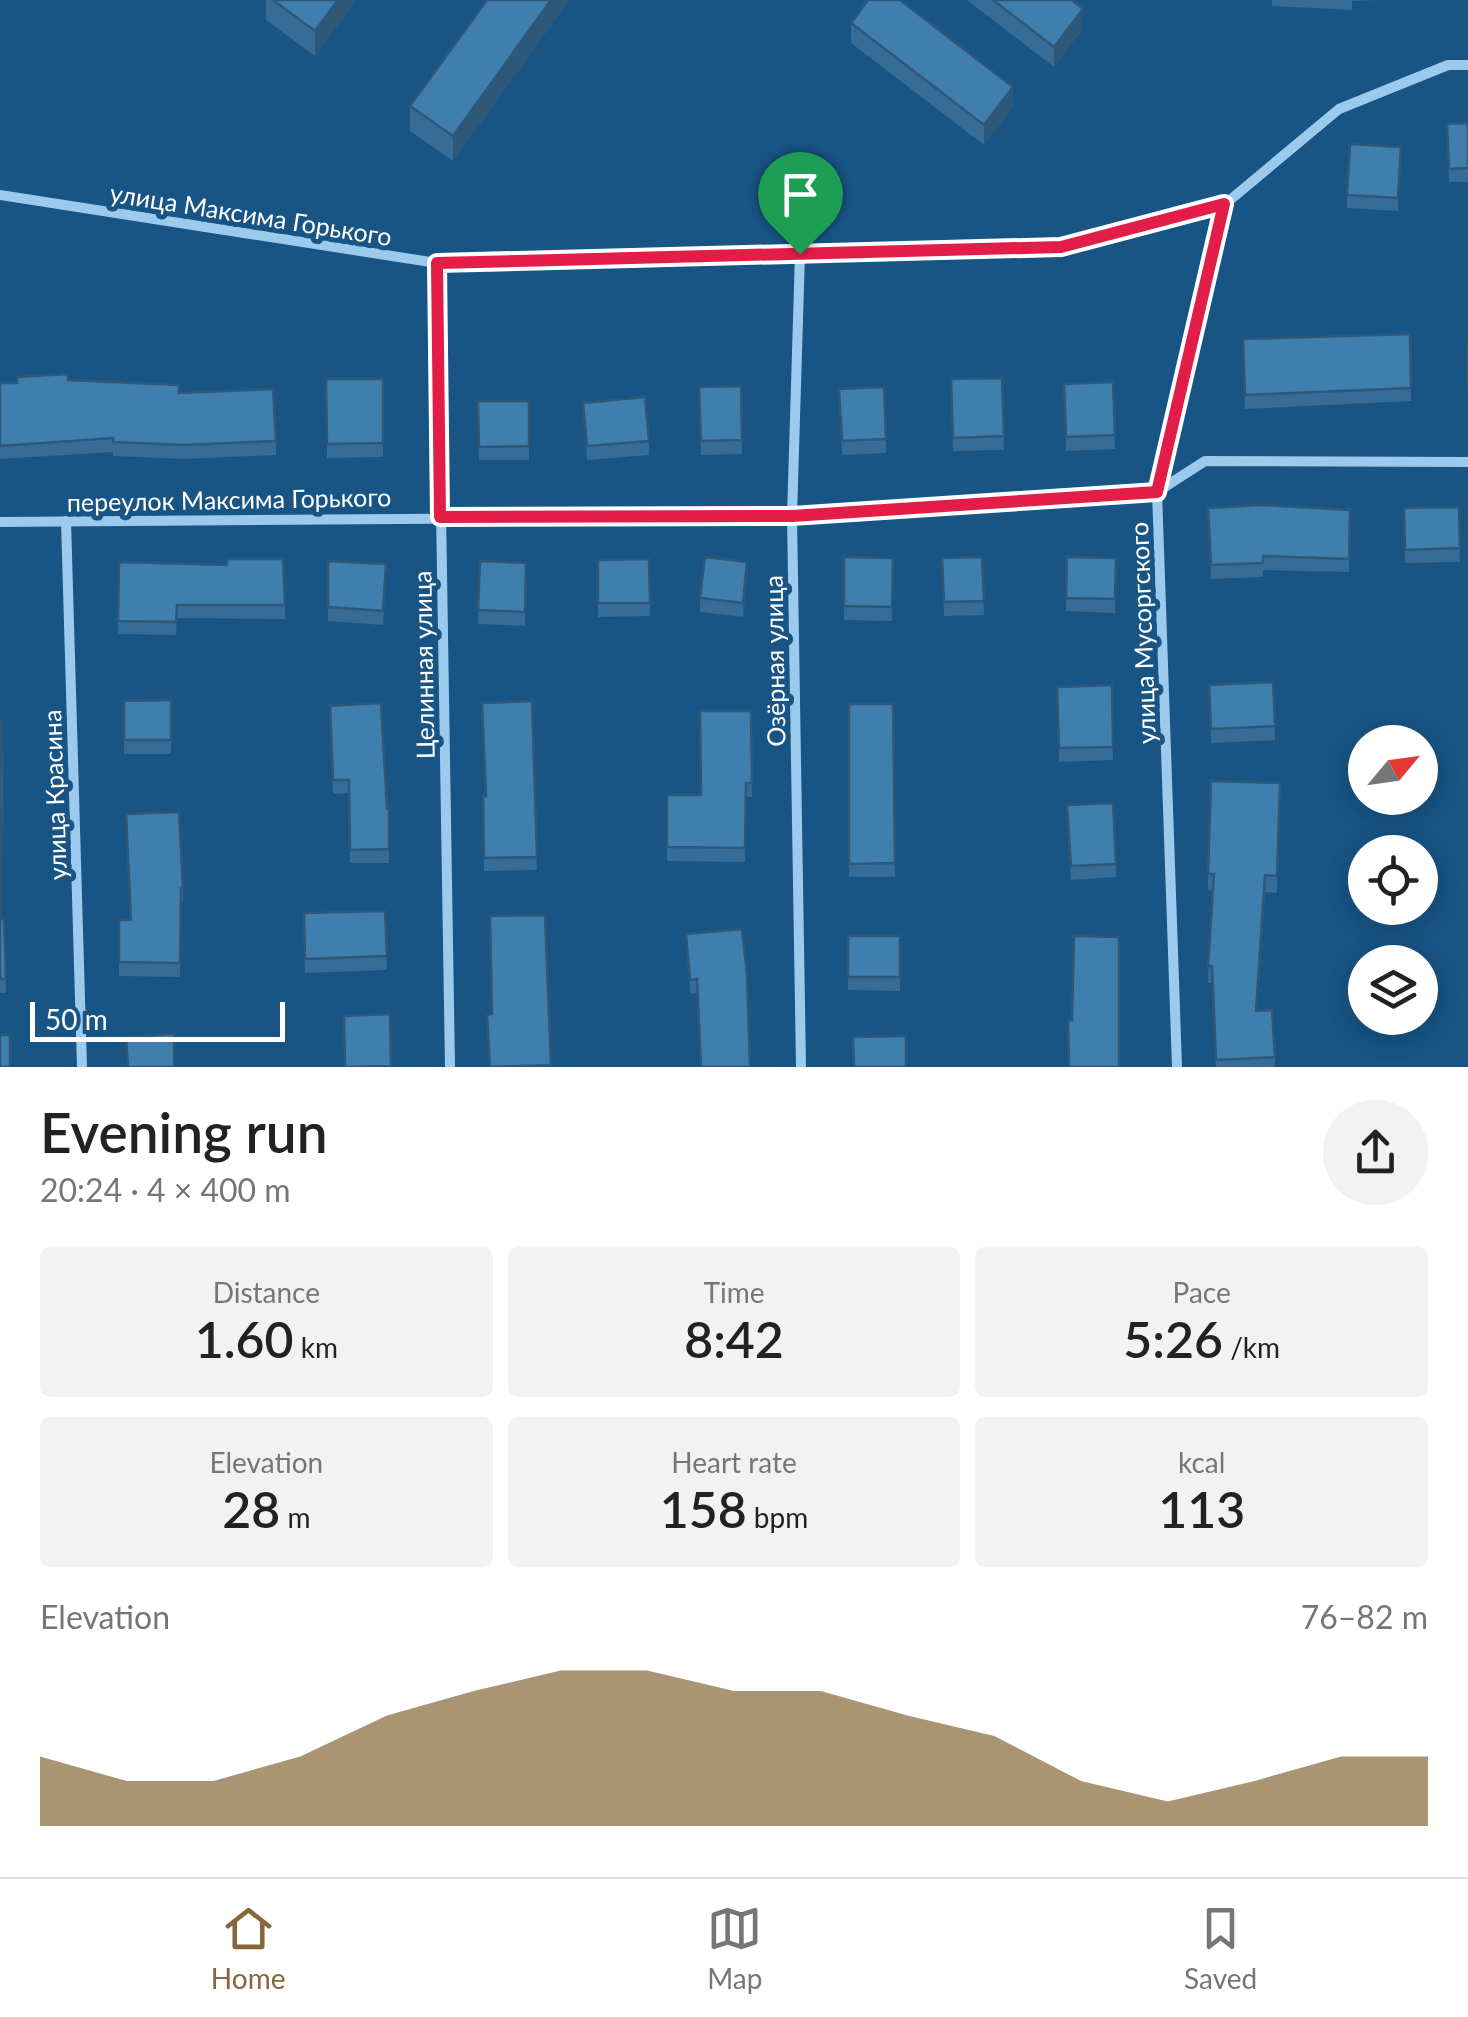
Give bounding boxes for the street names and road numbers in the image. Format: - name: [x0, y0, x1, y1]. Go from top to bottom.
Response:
- street label: улица Максима Горького: [108, 177, 394, 251]
- street label: переулок Максима Горького: [67, 481, 391, 517]
- street label: улица Мусоргского: [1123, 521, 1161, 745]
- street label: Целинная улица: [406, 570, 440, 760]
- street label: Озёрная улица: [758, 575, 790, 747]
- street label: улица Красина: [36, 709, 72, 881]

